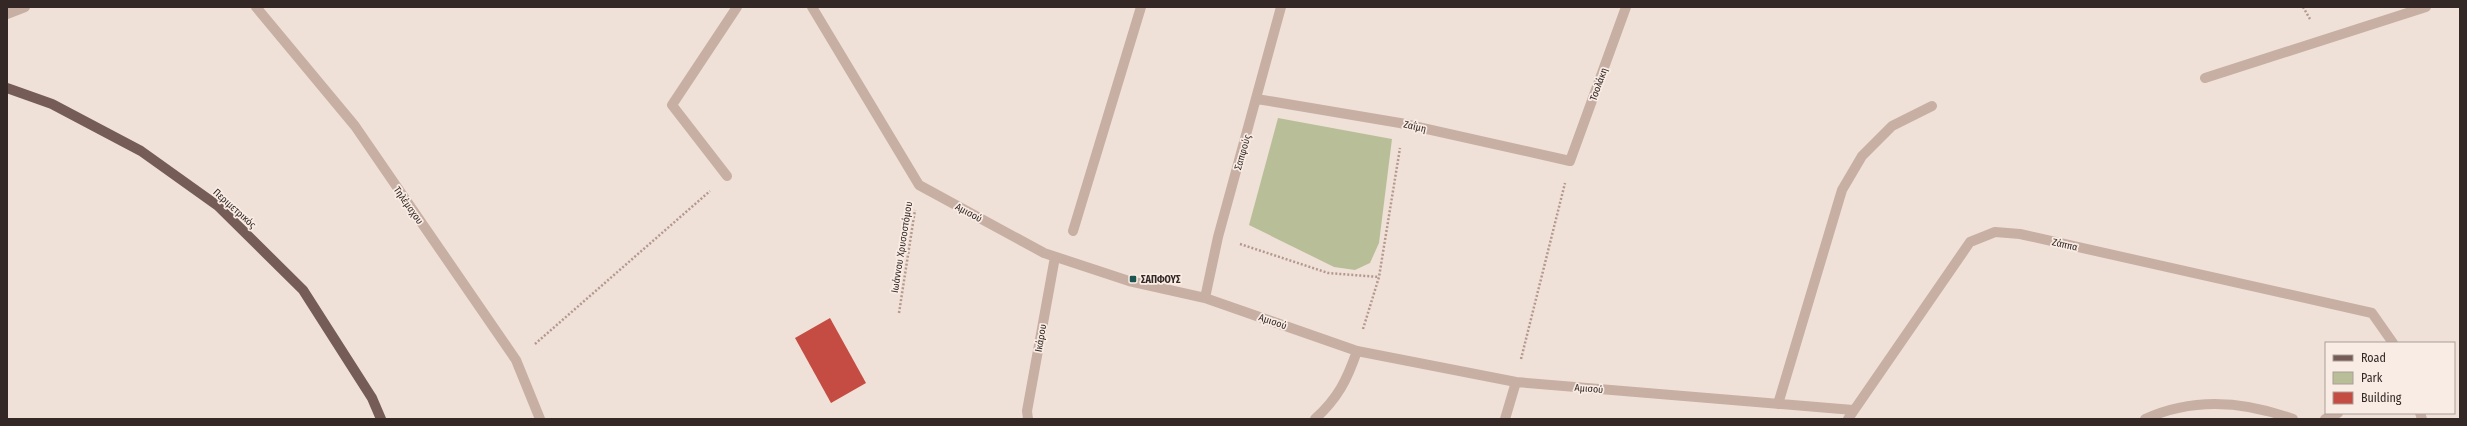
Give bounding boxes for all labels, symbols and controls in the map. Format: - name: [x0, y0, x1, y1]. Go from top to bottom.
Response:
- street label: Τσολάκη: [1587, 66, 1610, 102]
- street label: Ζαΐμη: [1402, 118, 1428, 135]
- street label: Σαπφούς: [1231, 132, 1254, 171]
- street label: Τηλέμαχου: [391, 184, 426, 227]
- street label: Περιμετρικός: [210, 186, 259, 232]
- street label: Ιωάννου Χρυσοστόμου: [888, 200, 915, 294]
- street label: Αμισού: [953, 200, 985, 225]
- street label: Ζάππα: [2051, 235, 2079, 254]
- marker: ΣΑΠΦΟΥΣ: [1128, 274, 1138, 284]
- place label: ΣΑΠΦΟΥΣ: [1141, 274, 1181, 286]
- street label: Αμισού: [1257, 311, 1289, 332]
- street label: Ικάρου: [1032, 323, 1049, 353]
- legend: [2325, 342, 2455, 414]
- text: Road: [2361, 351, 2386, 365]
- text: Park: [2361, 371, 2383, 385]
- street label: Αμισού: [1574, 381, 1604, 396]
- text: Building: [2361, 391, 2402, 405]

